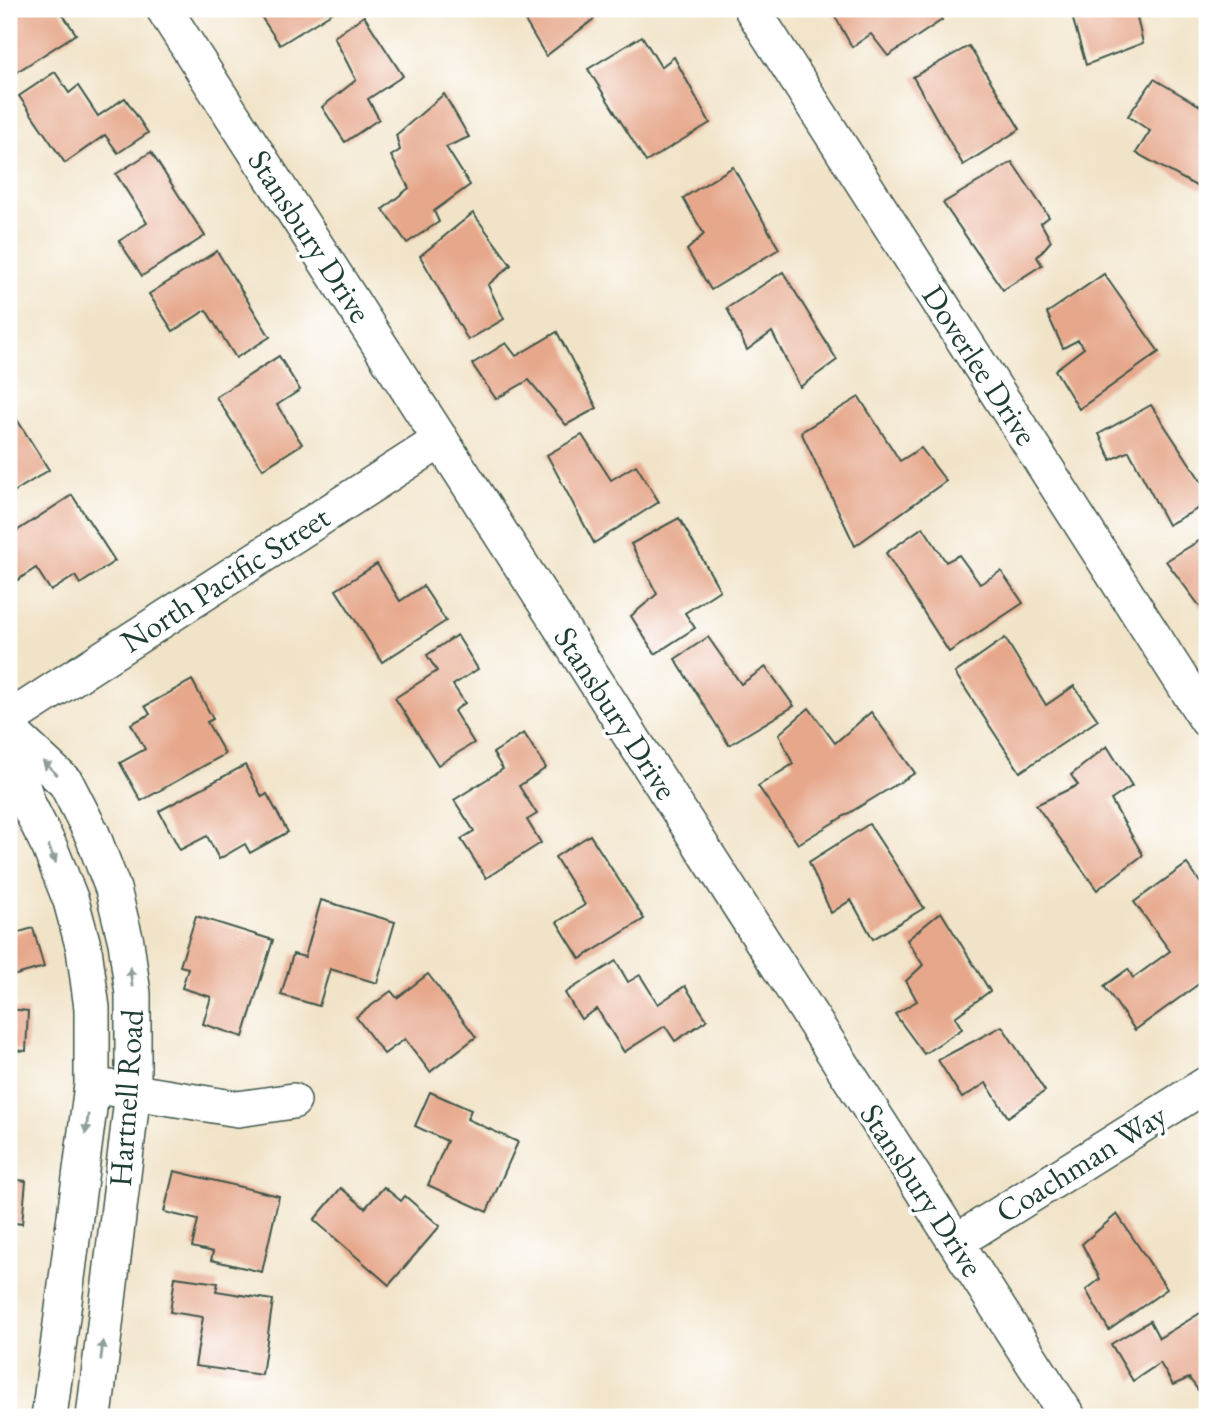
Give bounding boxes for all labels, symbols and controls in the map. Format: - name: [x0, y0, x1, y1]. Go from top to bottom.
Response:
- street label: Stansbury Drive: [239, 142, 381, 330]
- street label: Doverlee Drive: [913, 277, 1047, 453]
- street label: North Pacific Street: [113, 496, 337, 662]
- street label: Stansbury Drive: [545, 619, 687, 807]
- one-way arrow: [42, 761, 59, 777]
- one-way arrow: [46, 844, 58, 864]
- one-way arrow: [125, 966, 136, 988]
- street label: Hartnell Road: [99, 1007, 153, 1188]
- street label: Coachman Way: [988, 1093, 1175, 1232]
- street label: Stansbury Drive: [851, 1096, 993, 1284]
- one-way arrow: [82, 1114, 93, 1136]
- one-way arrow: [96, 1338, 107, 1360]

